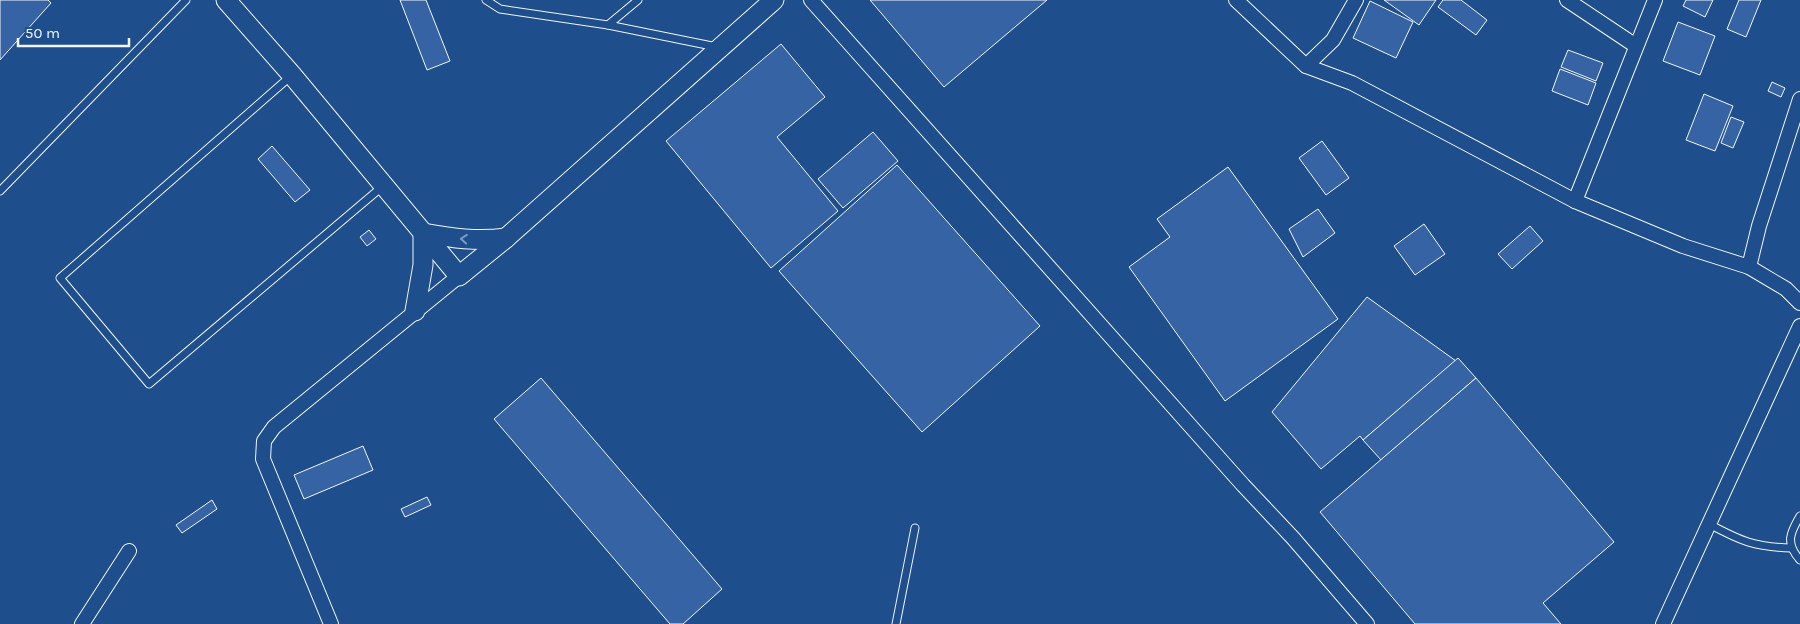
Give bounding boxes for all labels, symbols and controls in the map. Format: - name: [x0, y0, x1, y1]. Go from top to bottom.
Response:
- scale bar: [18, 15, 129, 47]
- text: 50 m: [25, 24, 60, 42]
- one-way arrow: [460, 234, 468, 245]

